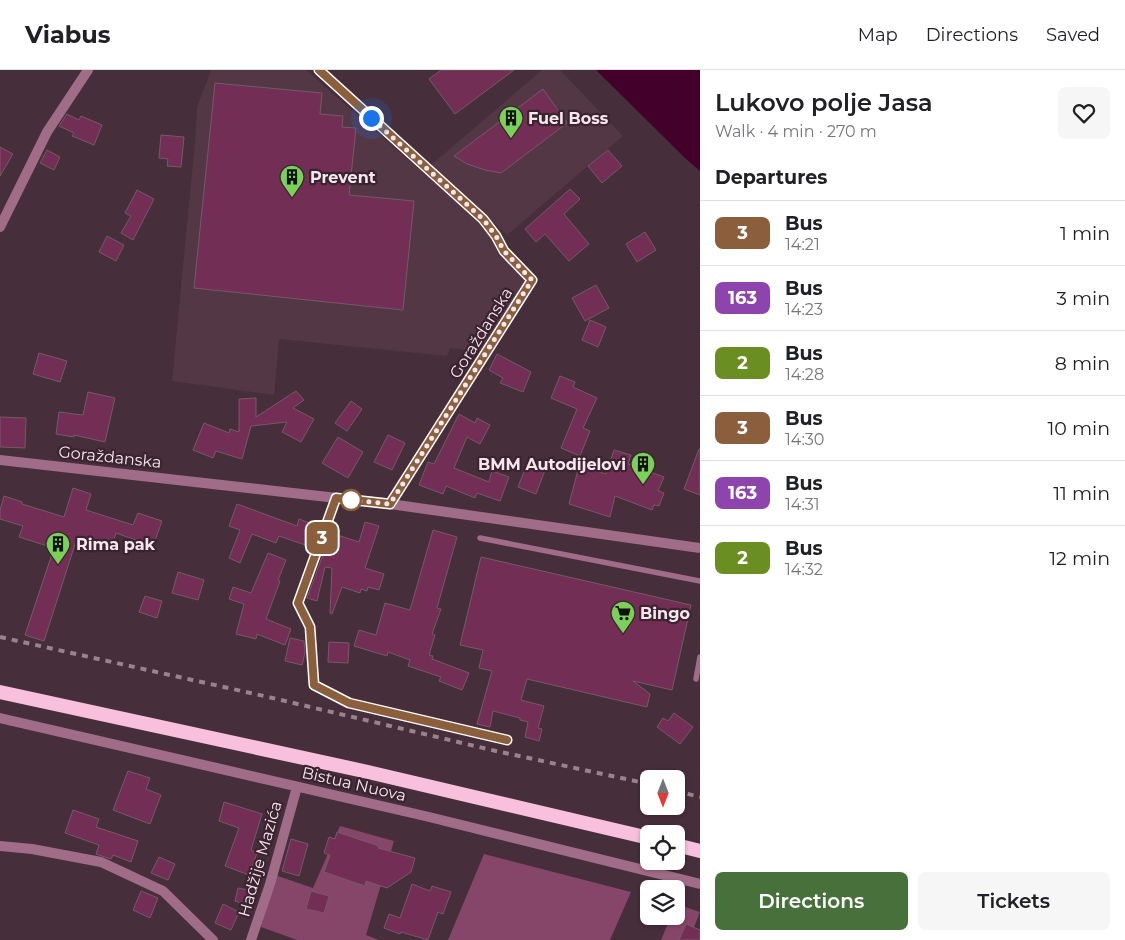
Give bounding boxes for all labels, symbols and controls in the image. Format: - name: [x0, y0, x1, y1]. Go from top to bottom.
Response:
- text: Viabus: [25, 20, 111, 49]
- text: Map: [858, 24, 898, 46]
- text: Directions: [926, 24, 1018, 46]
- text: Saved: [1046, 24, 1100, 46]
- button: heart: [1058, 87, 1110, 139]
- text: Lukovo polje Jasa: [715, 88, 933, 117]
- building icon: Fuel Boss: [498, 105, 524, 139]
- your location: [359, 106, 384, 131]
- place label: Fuel Boss: [528, 109, 609, 128]
- text: Walk · 4 min · 270 m: [715, 122, 877, 141]
- building icon: Prevent: [279, 164, 305, 198]
- text: Departures: [715, 166, 827, 189]
- place label: Prevent: [310, 168, 376, 187]
- text: Bus: [785, 212, 823, 235]
- text: 3: [737, 222, 748, 244]
- text: 1 min: [1060, 222, 1110, 245]
- text: 14:21: [785, 235, 820, 254]
- text: Bus: [785, 277, 823, 300]
- street label: Goraždanska: [446, 284, 516, 382]
- text: 163: [728, 287, 757, 309]
- text: 3 min: [1056, 287, 1110, 310]
- text: 14:23: [785, 300, 823, 319]
- text: Bus: [785, 342, 823, 365]
- text: 2: [737, 352, 748, 374]
- text: 8 min: [1055, 352, 1110, 375]
- text: 14:28: [785, 365, 824, 384]
- text: Bus: [785, 407, 823, 430]
- text: 3: [737, 417, 748, 439]
- text: 10 min: [1047, 417, 1110, 440]
- text: 14:30: [785, 430, 824, 449]
- street label: Goraždanska: [58, 442, 162, 472]
- building icon: BMM Autodijelovi: [630, 451, 656, 485]
- place label: BMM Autodijelovi: [478, 455, 626, 474]
- text: Bus: [785, 472, 823, 495]
- text: 163: [728, 482, 757, 504]
- text: 11 min: [1053, 482, 1110, 505]
- unlabelled marker: [340, 489, 362, 511]
- text: 14:31: [785, 495, 820, 514]
- line badge: 3: [306, 522, 338, 554]
- text: 3: [317, 527, 327, 549]
- building icon: Rima pak: [45, 531, 71, 565]
- place label: Rima pak: [76, 535, 156, 554]
- text: Bus: [785, 537, 823, 560]
- text: 2: [737, 547, 748, 569]
- text: 12 min: [1049, 547, 1110, 570]
- text: 14:32: [785, 560, 823, 579]
- supermarket icon: Bingo: [610, 600, 636, 634]
- place label: Bingo: [640, 604, 690, 623]
- street label: Bistua Nuova: [300, 763, 408, 805]
- north arrow: [640, 770, 685, 815]
- map controls: [640, 770, 685, 925]
- street label: Hadžije Mazića: [234, 799, 286, 919]
- button: locate: [640, 825, 685, 870]
- button: Directions: [715, 872, 908, 930]
- button: Tickets: [918, 872, 1110, 930]
- button: layers: [640, 880, 685, 925]

